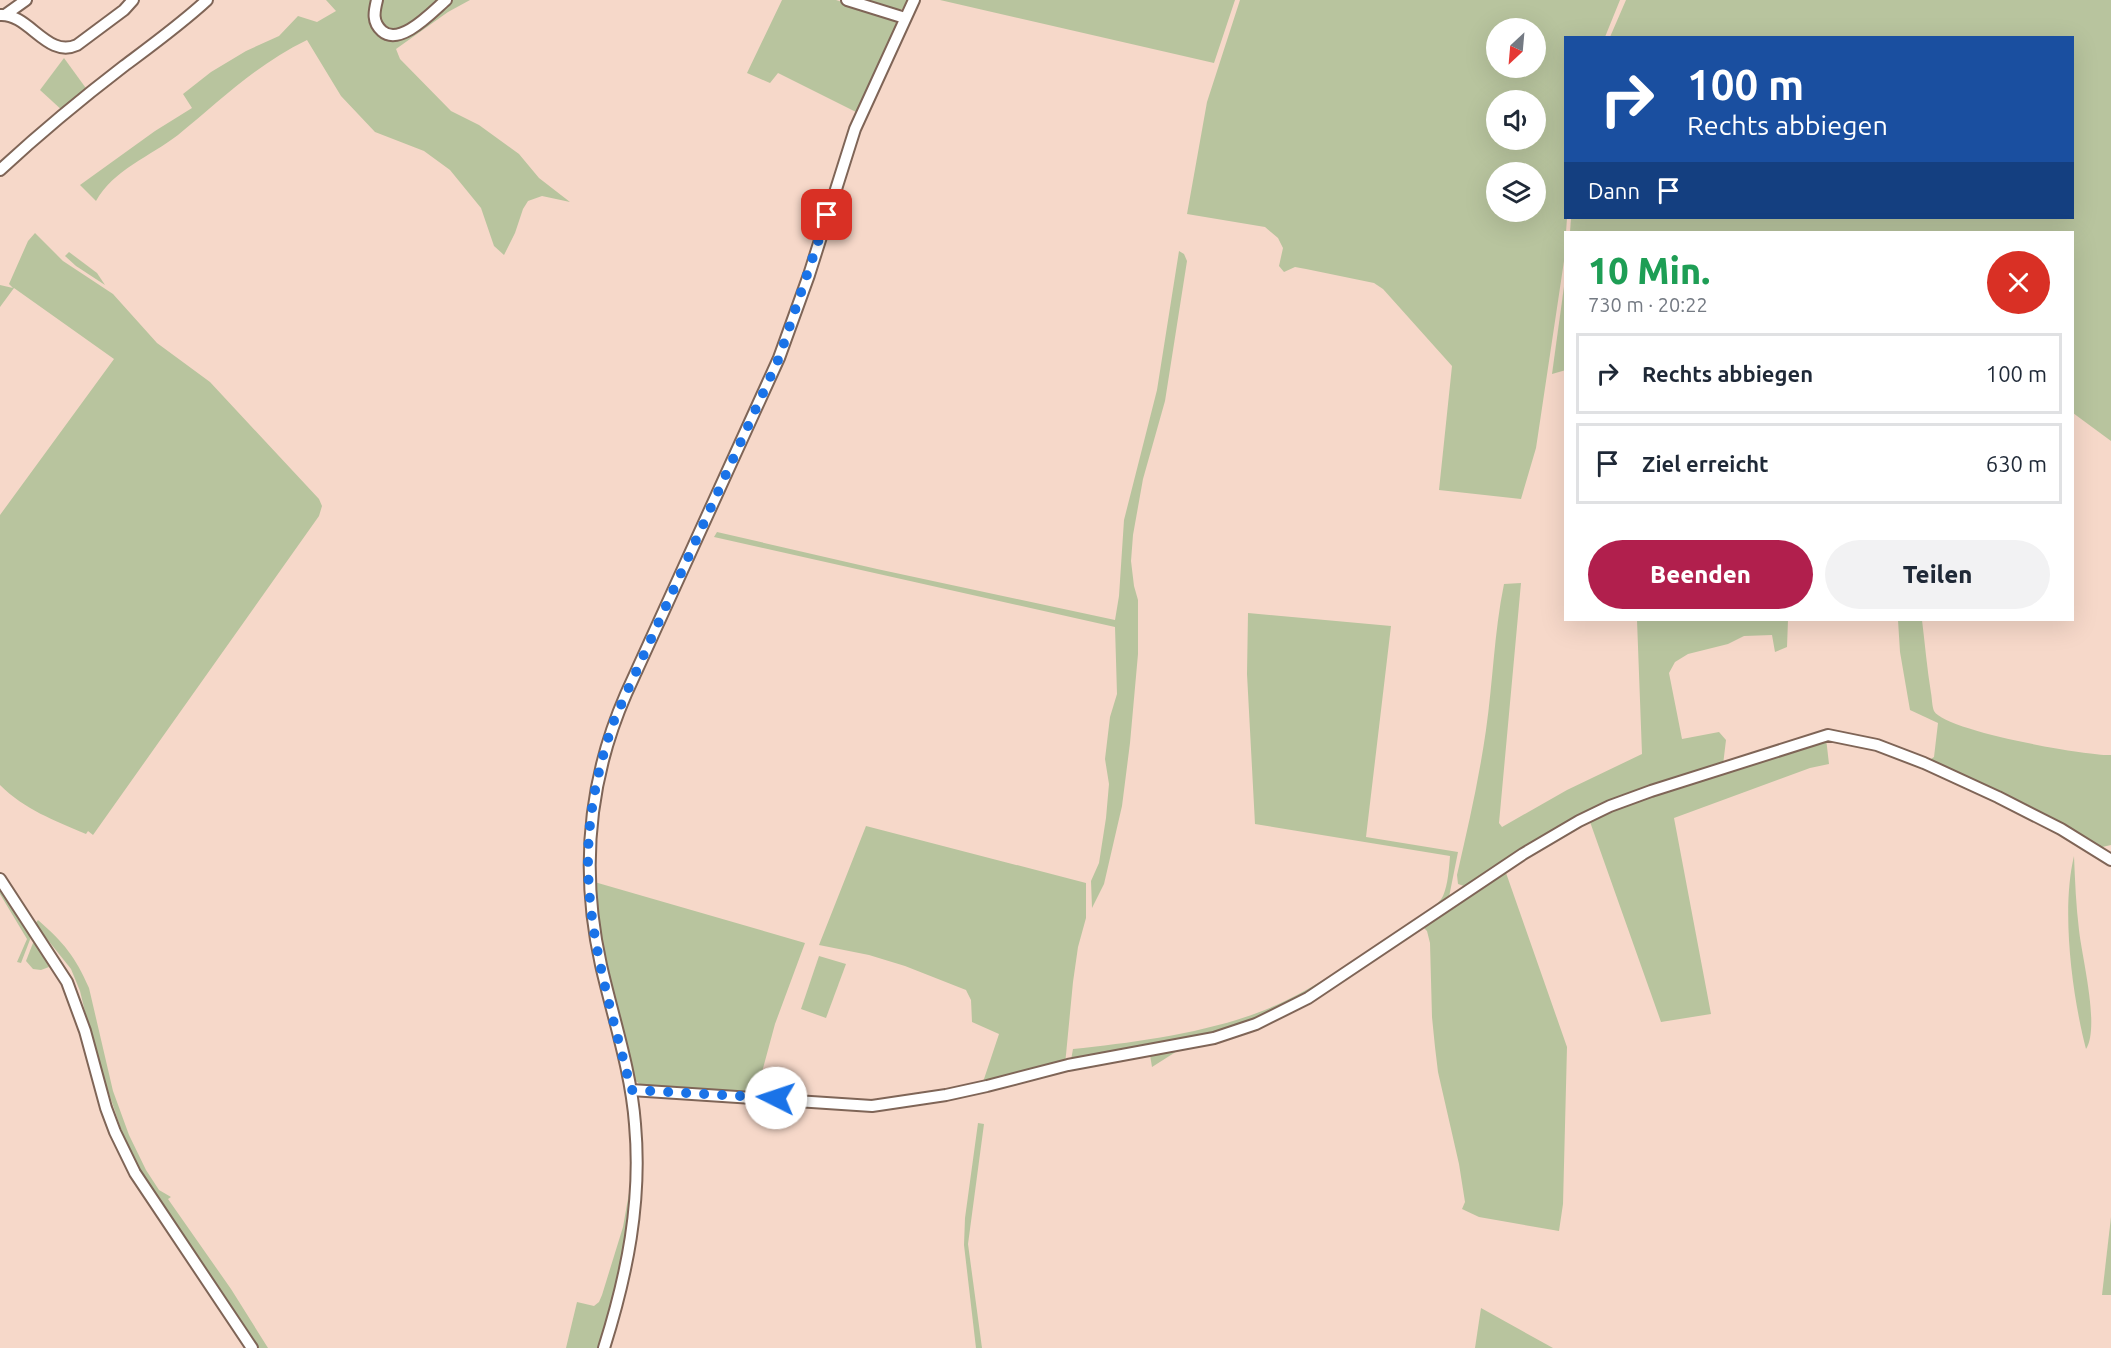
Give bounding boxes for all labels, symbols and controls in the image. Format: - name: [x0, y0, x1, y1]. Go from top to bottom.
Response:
- north arrow: [1486, 18, 1546, 78]
- map controls: [1486, 18, 1546, 222]
- icon: right: [1588, 60, 1666, 138]
- text: 100 m: [1687, 61, 1804, 108]
- button: sound: [1486, 90, 1546, 150]
- text: Rechts abbiegen: [1687, 110, 1888, 140]
- button: layers: [1486, 162, 1546, 222]
- icon: arrive: [1652, 174, 1685, 207]
- text: Dann: [1588, 178, 1640, 203]
- pin: [801, 189, 852, 240]
- icon: arrive: [810, 198, 843, 231]
- text: 10 Min.: [1588, 250, 1710, 291]
- button: close: [1987, 251, 2050, 314]
- text: 730 m · 20:22: [1588, 293, 1708, 316]
- icon: right: [1591, 357, 1624, 390]
- text: Rechts abbiegen: [1642, 361, 1813, 386]
- text: 100 m: [1986, 361, 2047, 386]
- icon: arrive: [1591, 447, 1624, 480]
- text: Ziel erreicht: [1642, 451, 1769, 476]
- text: 630 m: [1986, 451, 2047, 476]
- button: Beenden: [1588, 540, 1813, 609]
- button: Teilen: [1825, 540, 2050, 609]
- position arrow: [744, 1066, 808, 1130]

